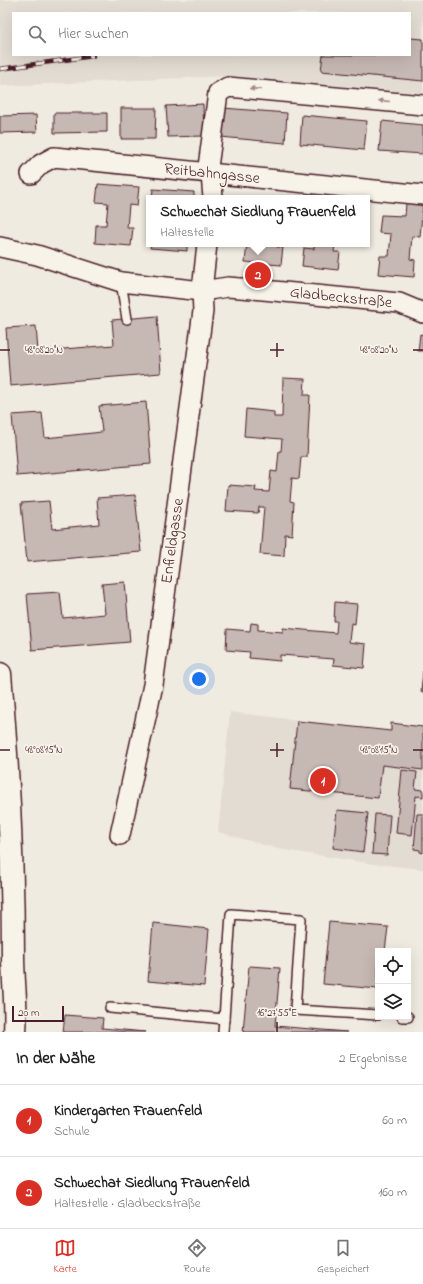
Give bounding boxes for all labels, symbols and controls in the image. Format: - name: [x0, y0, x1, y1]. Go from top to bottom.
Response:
- search box: [12, 12, 411, 56]
- icon: search: [26, 23, 48, 45]
- text: Hier suchen: [58, 23, 129, 45]
- one-way arrow: [249, 86, 261, 93]
- one-way arrow: [378, 98, 390, 105]
- street label: Reitbahngasse: [163, 157, 262, 191]
- popup: [146, 195, 370, 247]
- text: Schwechat Siedlung Frauenfeld: [160, 201, 356, 223]
- text: Haltestelle: [160, 223, 214, 242]
- pin: 2: [245, 260, 271, 290]
- street label: Gladbeckstraße: [289, 281, 394, 315]
- text: 48°08'20"N: [25, 343, 63, 358]
- text: 48°08'20"N: [360, 343, 398, 358]
- street label: Enfieldgasse: [155, 496, 191, 585]
- your location: [189, 669, 209, 689]
- text: 48°08'15"N: [25, 743, 63, 758]
- text: 48°08'15"N: [360, 743, 398, 758]
- pin: 1: [310, 766, 336, 796]
- map controls: [375, 948, 411, 1020]
- button: locate: [375, 948, 411, 984]
- button: layers: [375, 984, 411, 1020]
- scale bar: [12, 1004, 64, 1023]
- text: 20 m: [18, 1005, 40, 1021]
- text: 16°27'55"E: [257, 1006, 297, 1021]
- text: In der Nähe: [16, 1046, 95, 1071]
- text: 2 Ergebnisse: [339, 1049, 407, 1068]
- text: Kindergarten Frauenfeld: [54, 1100, 202, 1122]
- text: 1: [27, 1111, 31, 1130]
- text: 60 m: [382, 1111, 407, 1130]
- text: Schule: [54, 1122, 90, 1141]
- text: Schwechat Siedlung Frauenfeld: [54, 1172, 250, 1194]
- text: 2: [26, 1183, 32, 1202]
- text: 160 m: [378, 1183, 407, 1202]
- text: Haltestelle · Gladbeckstraße: [54, 1194, 201, 1213]
- tab: Karte: [53, 1237, 77, 1277]
- tab: Route: [184, 1237, 210, 1277]
- tab: Gespeichert: [317, 1237, 370, 1277]

